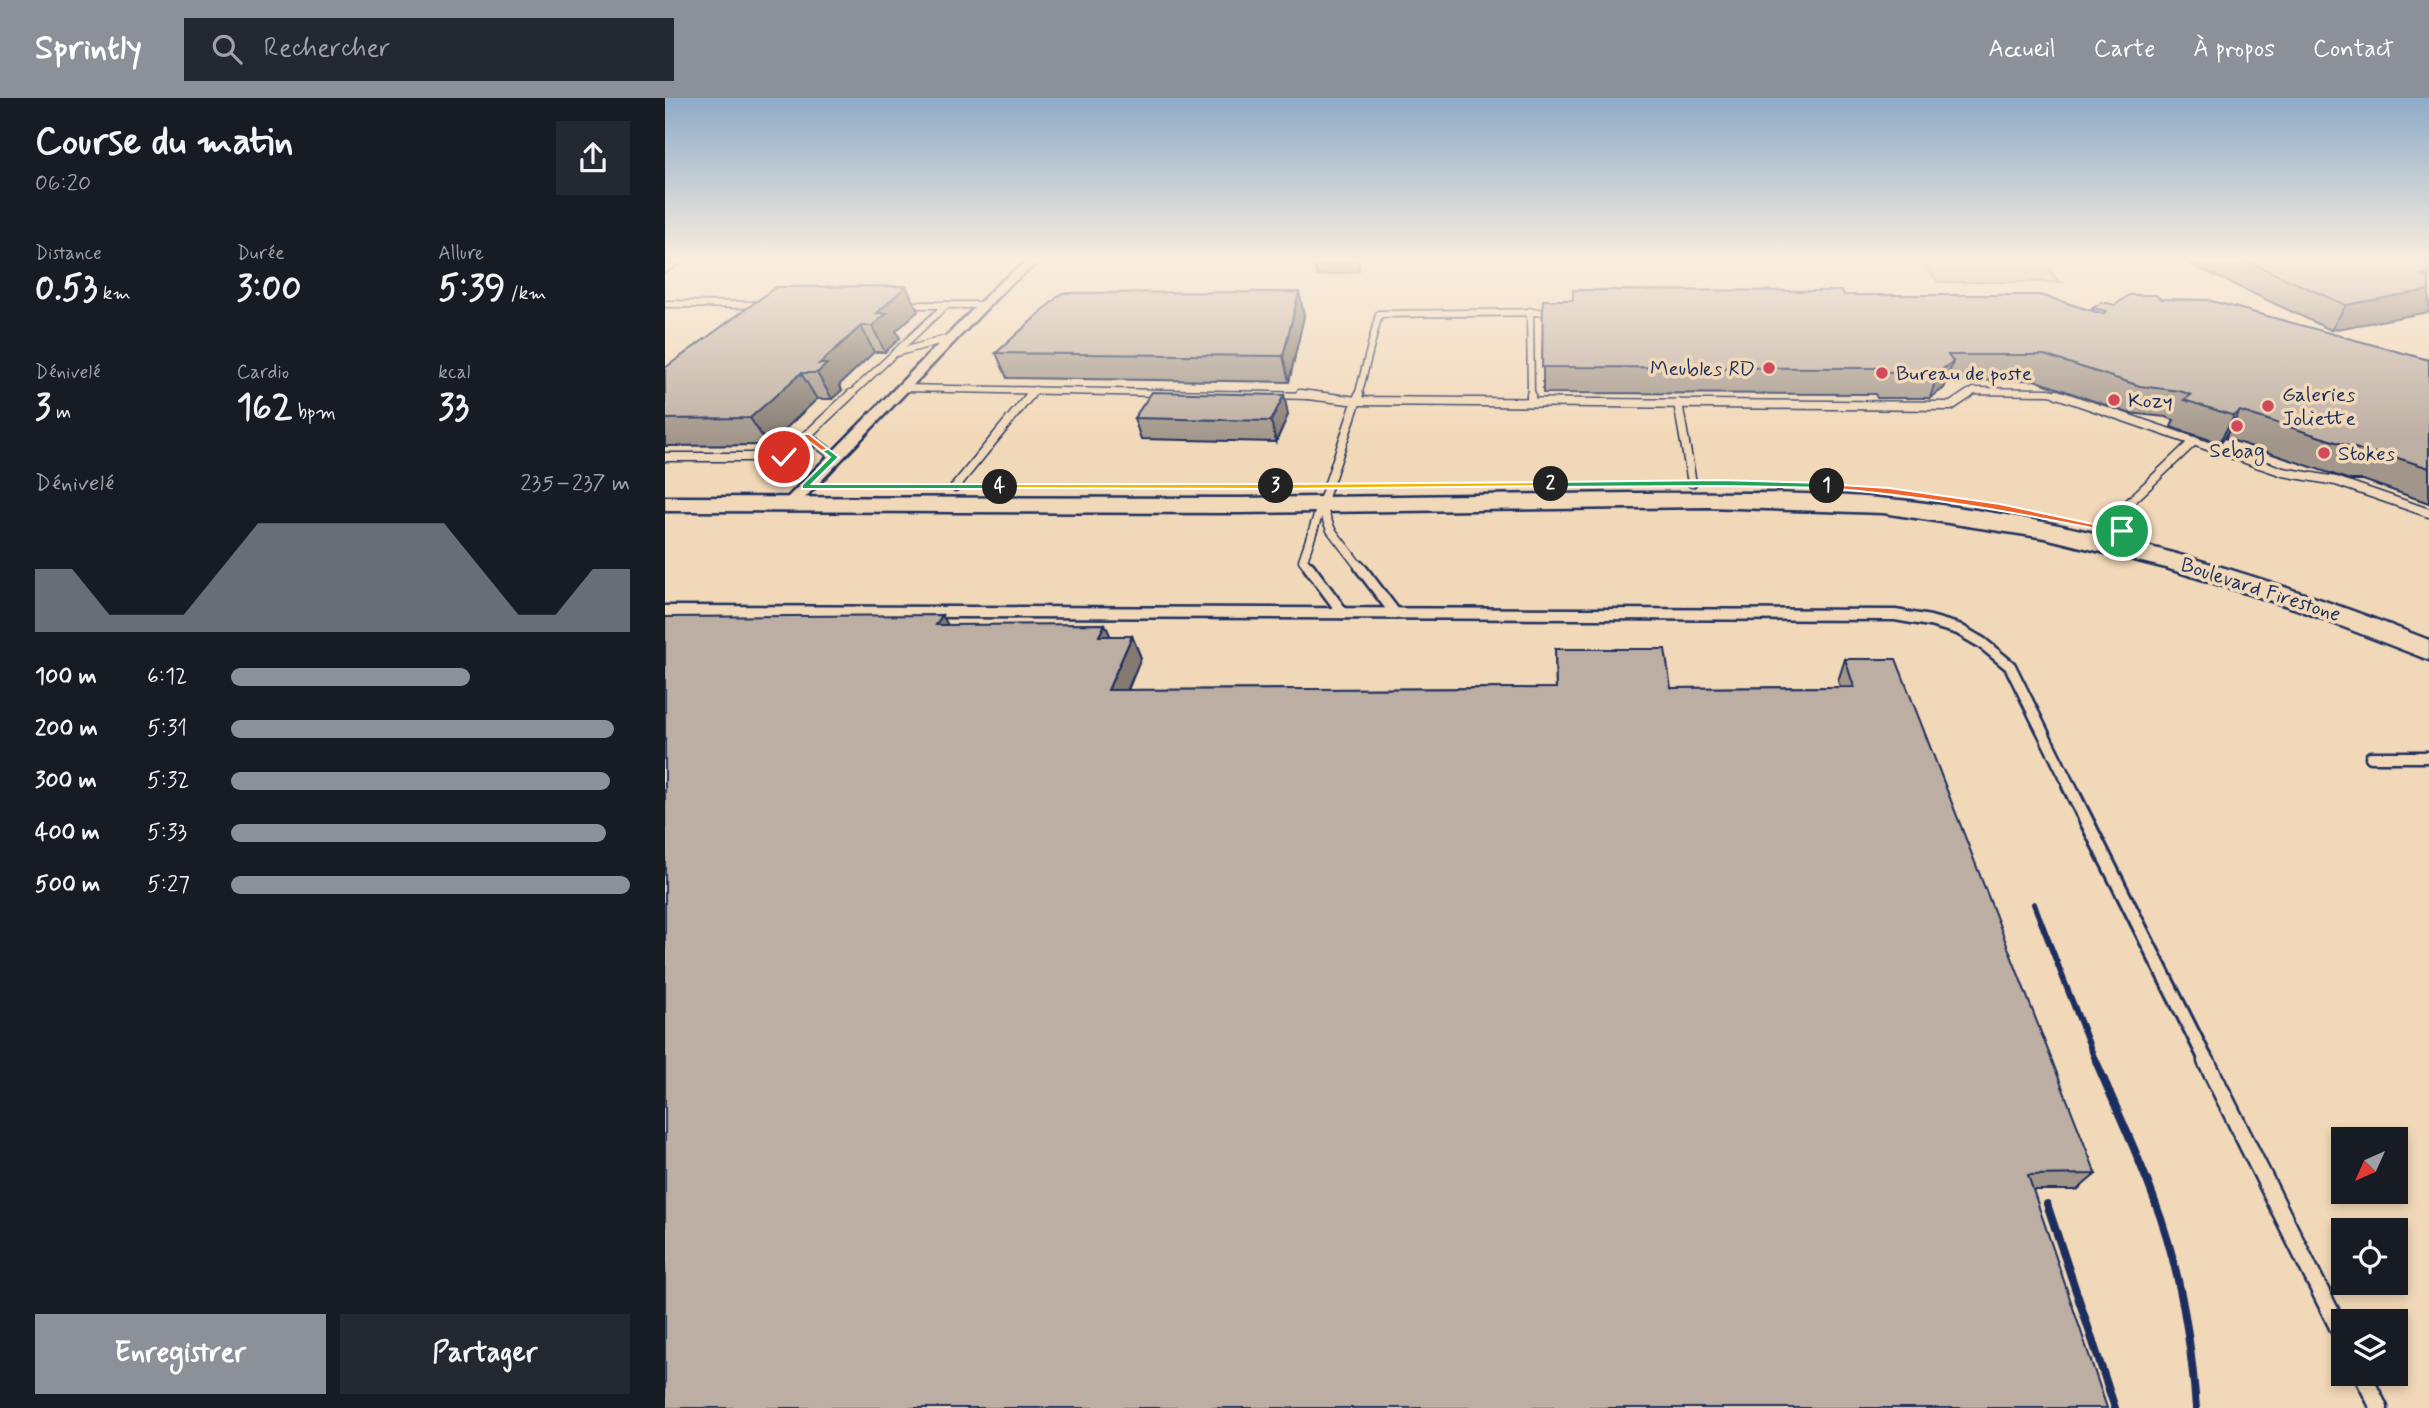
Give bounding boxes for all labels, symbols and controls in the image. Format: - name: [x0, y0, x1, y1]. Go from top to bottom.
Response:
- search box: [184, 18, 674, 81]
- text: Sprintly: [35, 27, 142, 71]
- icon: search: [208, 30, 246, 68]
- text: Rechercher: [264, 32, 390, 66]
- text: Accueil: [1988, 34, 2056, 65]
- text: Carte: [2094, 34, 2155, 65]
- text: À propos: [2193, 34, 2275, 65]
- text: Contact: [2313, 34, 2394, 65]
- text: Course du matin: [35, 118, 293, 167]
- button: share: [556, 121, 630, 195]
- text: 06:20: [35, 169, 91, 199]
- text: Distance: [35, 241, 102, 266]
- text: Durée: [237, 241, 285, 266]
- text: Allure: [438, 241, 484, 266]
- text: 0.53: [35, 266, 98, 312]
- text: 3:00: [237, 266, 301, 312]
- text: 5:39: [438, 266, 505, 312]
- text: km: [98, 281, 131, 306]
- text: /km: [505, 281, 547, 306]
- place label: Meubles RD: [1650, 355, 1755, 383]
- text: Dénivelé: [35, 360, 101, 385]
- text: Cardio: [237, 360, 289, 385]
- text: kcal: [438, 360, 470, 385]
- marker: Meubles RD: [1761, 360, 1777, 376]
- place label: Bureau de poste: [1896, 360, 2032, 388]
- marker: Bureau de poste: [1874, 365, 1890, 381]
- place label: Galeries Joliette: [2282, 381, 2356, 433]
- text: 3: [35, 385, 51, 431]
- text: 162: [237, 385, 293, 431]
- text: 33: [438, 385, 469, 431]
- place label: Kozy: [2128, 387, 2173, 415]
- marker: Kozy: [2106, 392, 2122, 408]
- marker: Galeries Joliette: [2260, 398, 2276, 414]
- text: m: [51, 400, 71, 425]
- text: bpm: [293, 400, 336, 425]
- marker: Sebag: [2229, 418, 2245, 434]
- pin: [754, 427, 814, 487]
- place label: Sebag: [2209, 437, 2265, 466]
- icon: check: [765, 438, 803, 476]
- place label: Stokes: [2338, 440, 2395, 468]
- marker: Stokes: [2316, 445, 2332, 461]
- pin: 2: [1533, 466, 1568, 502]
- pin: 3: [1259, 468, 1293, 504]
- pin: 1: [1809, 468, 1845, 504]
- text: Dénivelé: [35, 469, 114, 499]
- text: 235–237 m: [520, 469, 630, 499]
- pin: 4: [983, 470, 1017, 504]
- text: 2: [1546, 471, 1555, 496]
- text: 3: [1271, 473, 1280, 498]
- text: 1: [1822, 473, 1831, 498]
- text: 4: [994, 474, 1005, 499]
- pin: [2092, 501, 2152, 561]
- icon: arrive: [2103, 512, 2141, 550]
- street label: Boulevard Firestone: [2177, 551, 2344, 629]
- text: 100 m: [35, 662, 97, 692]
- text: 6:12: [147, 662, 187, 692]
- text: 200 m: [35, 714, 98, 744]
- text: 5:31: [147, 714, 187, 744]
- text: 300 m: [35, 766, 97, 796]
- text: 5:32: [147, 766, 189, 796]
- text: 400 m: [35, 818, 100, 848]
- text: 5:33: [147, 818, 187, 848]
- text: 500 m: [35, 870, 100, 900]
- text: 5:27: [147, 870, 190, 900]
- north arrow: [2331, 1127, 2408, 1204]
- map controls: [2331, 1127, 2408, 1386]
- button: locate: [2331, 1218, 2408, 1295]
- button: layers: [2331, 1309, 2408, 1386]
- button: Enregistrer: [35, 1314, 326, 1394]
- button: Partager: [340, 1314, 630, 1394]

